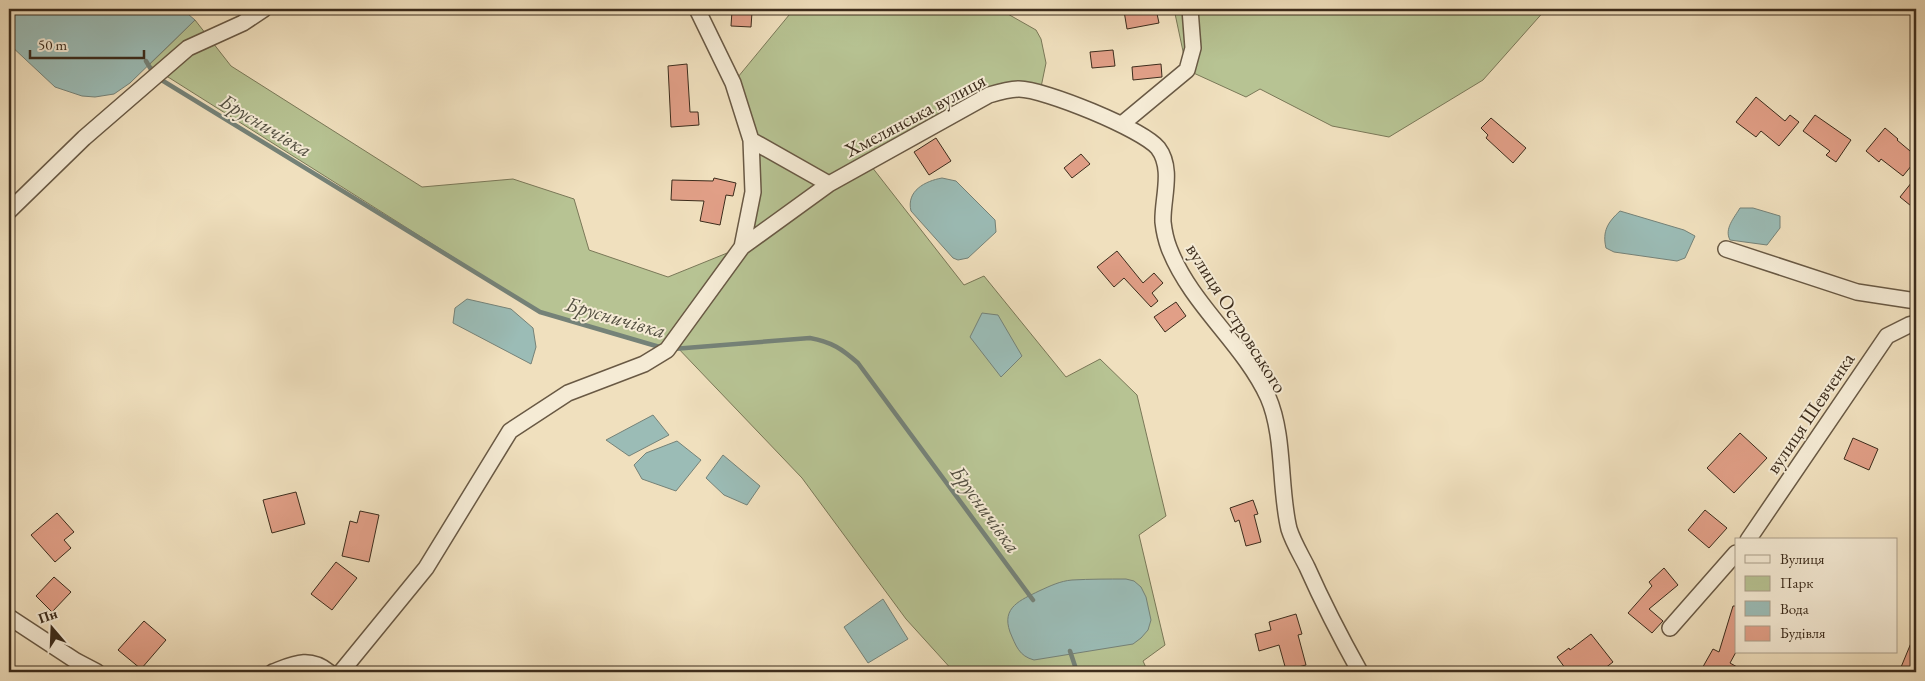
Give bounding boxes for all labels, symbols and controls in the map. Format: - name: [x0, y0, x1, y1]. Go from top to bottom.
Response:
- scale bar: [30, 28, 144, 60]
- text: 50 m: [38, 35, 67, 54]
- street label: Хмелянська вулиця: [839, 67, 990, 164]
- water label: Брусничівка: [214, 86, 317, 163]
- street label: вулиця Островського: [1180, 238, 1294, 398]
- water label: Брусничівка: [562, 290, 669, 344]
- street label: вулиця Шевченка: [1760, 347, 1860, 479]
- water label: Брусничівка: [944, 459, 1027, 558]
- legend: [1735, 538, 1898, 654]
- text: Вулиця: [1780, 549, 1825, 568]
- text: Парк: [1780, 573, 1813, 592]
- text: Вода: [1780, 599, 1809, 618]
- north arrow: [28, 604, 78, 654]
- text: Пн: [36, 604, 60, 627]
- text: Будівля: [1780, 623, 1826, 642]

